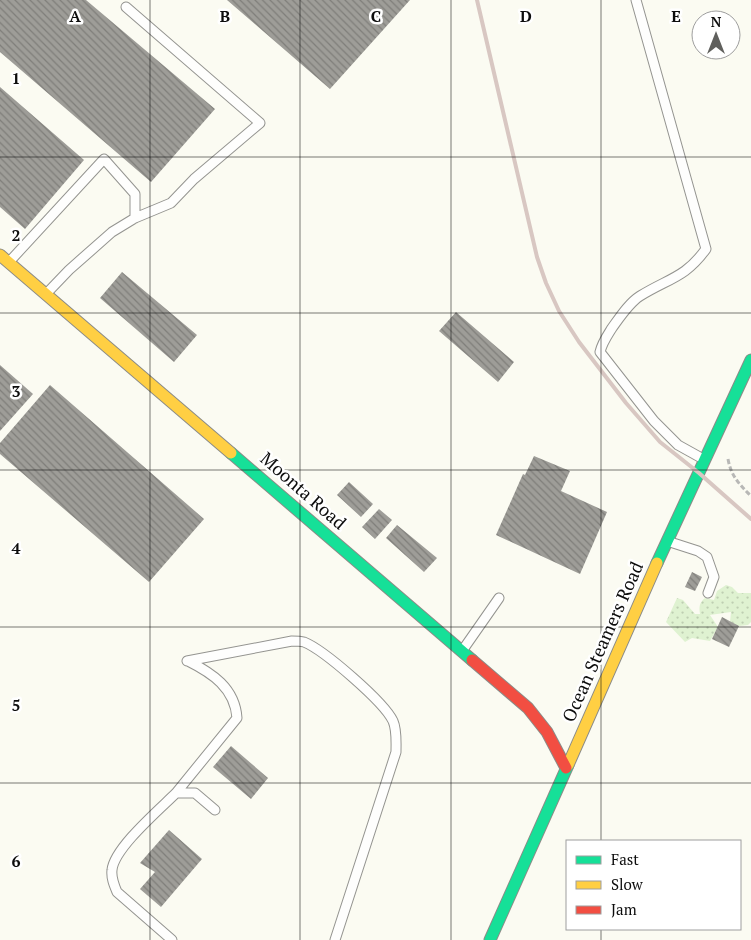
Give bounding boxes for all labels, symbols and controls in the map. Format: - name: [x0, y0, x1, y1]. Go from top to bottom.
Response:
- text: A: [69, 5, 81, 27]
- text: B: [220, 5, 230, 27]
- text: C: [371, 5, 381, 27]
- text: D: [520, 5, 532, 27]
- text: E: [671, 5, 681, 27]
- north arrow: [691, 10, 741, 60]
- text: N: [711, 12, 722, 31]
- text: 1: [11, 67, 21, 89]
- text: 2: [11, 224, 21, 246]
- text: 3: [11, 380, 21, 402]
- street label: Moonta Road: [256, 446, 352, 534]
- text: 4: [11, 537, 21, 559]
- street label: Ocean Steamers Road: [556, 558, 648, 725]
- text: 5: [11, 694, 21, 716]
- legend: [566, 840, 741, 930]
- text: Fast: [611, 849, 639, 869]
- text: 6: [11, 850, 21, 872]
- text: Slow: [611, 874, 644, 894]
- text: Jam: [611, 899, 637, 919]

